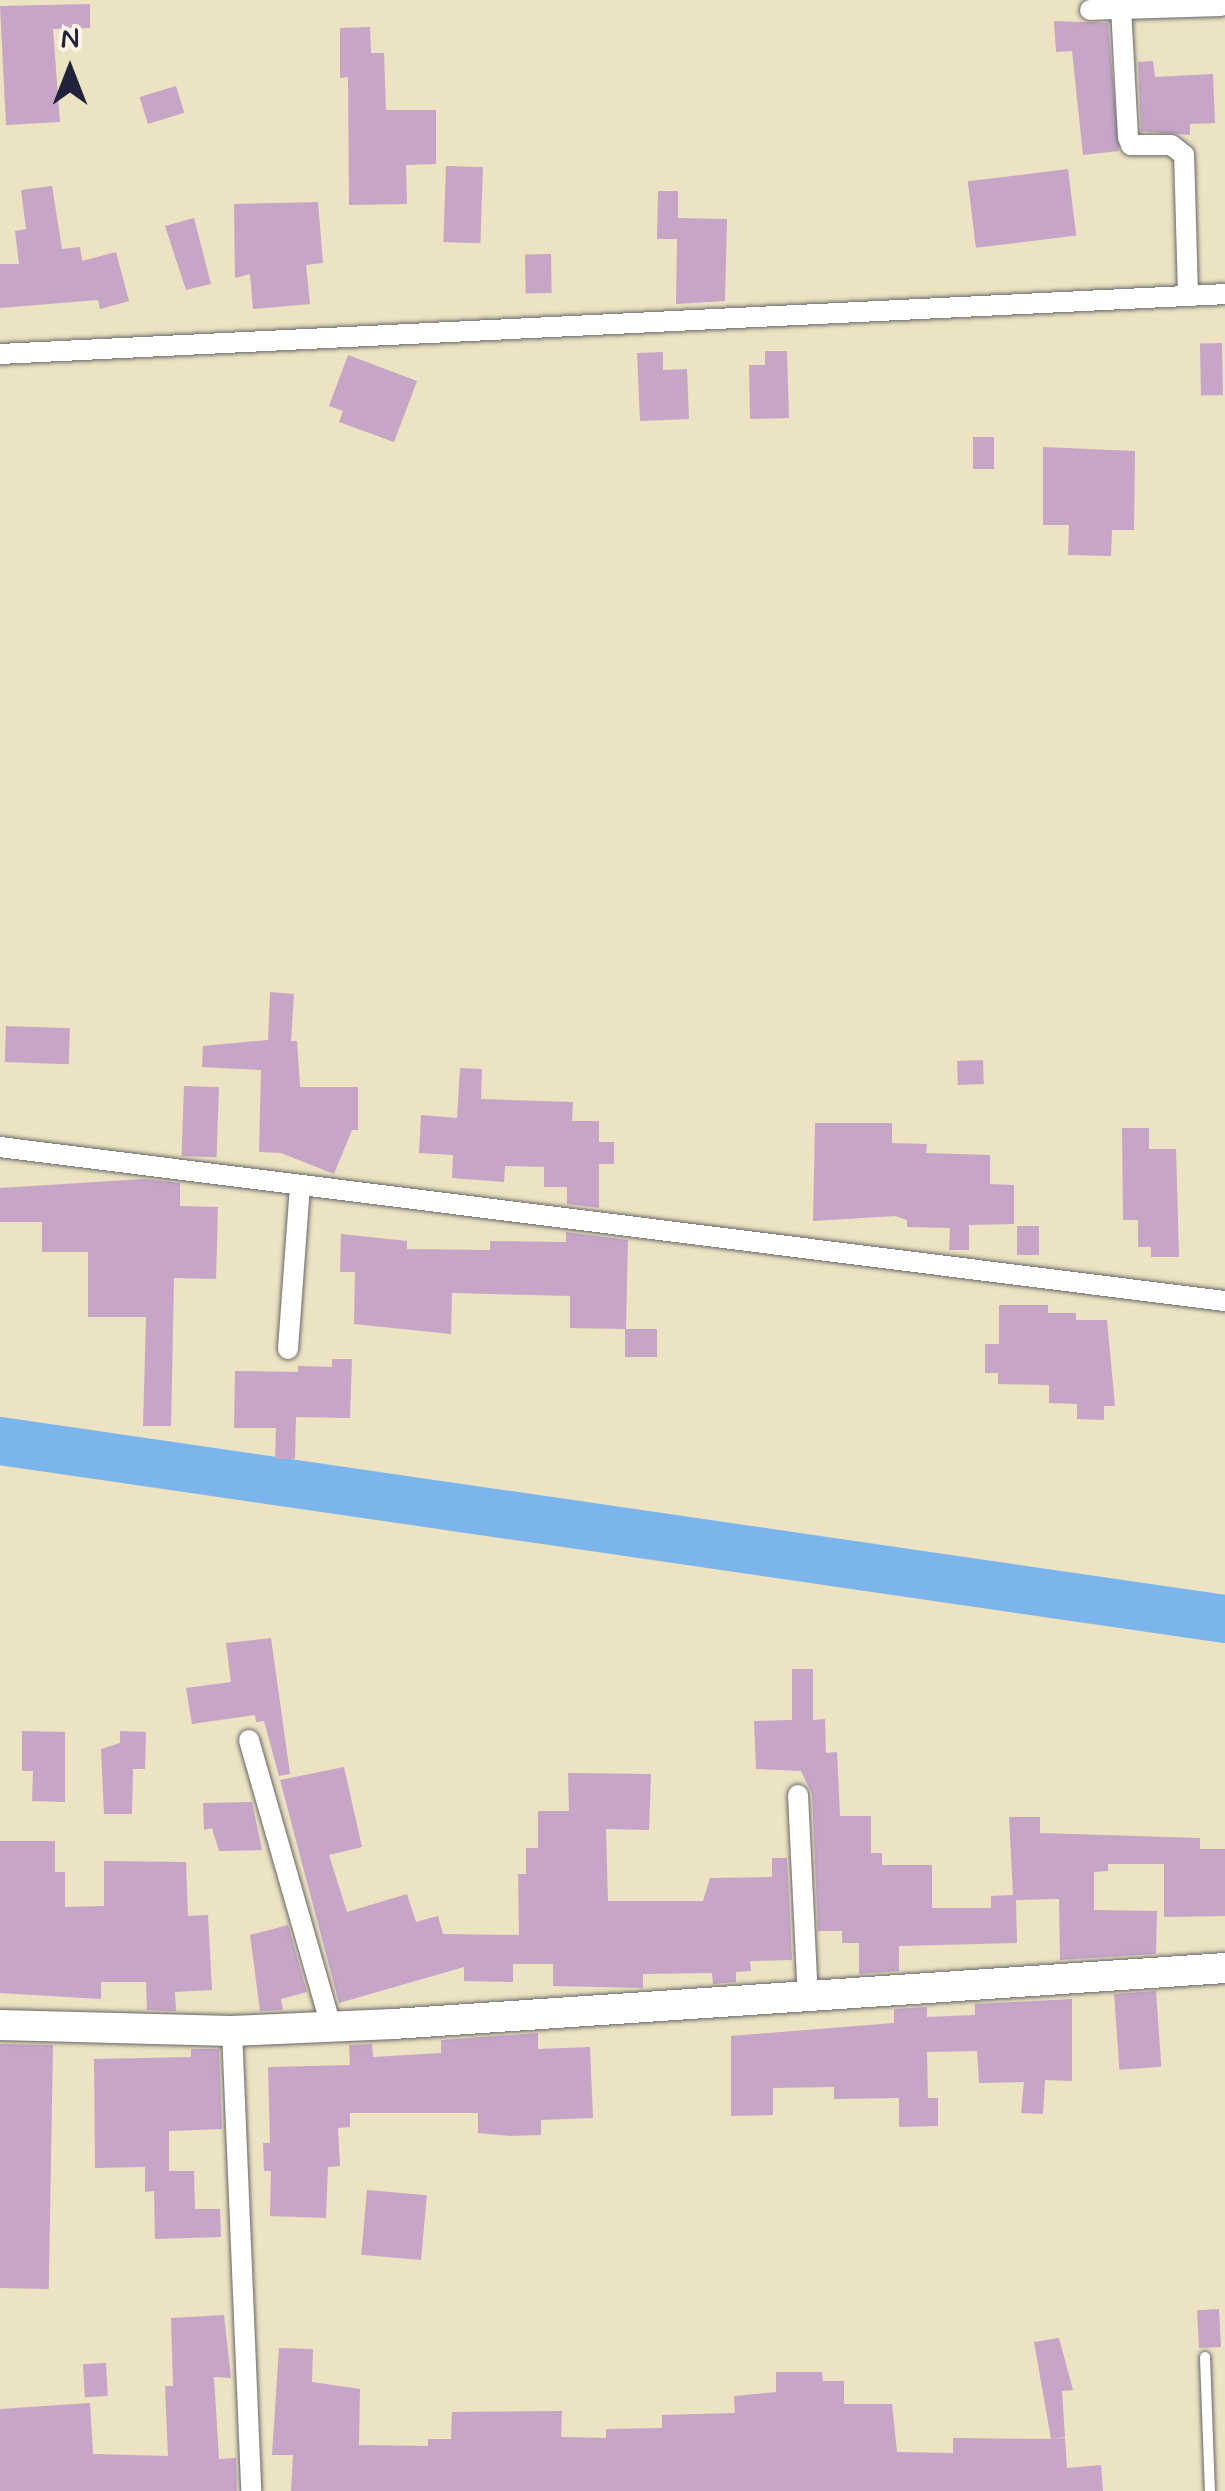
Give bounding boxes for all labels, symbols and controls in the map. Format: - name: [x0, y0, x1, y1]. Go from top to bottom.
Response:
- north arrow: [20, 20, 120, 120]
- text: N: [61, 21, 79, 58]

